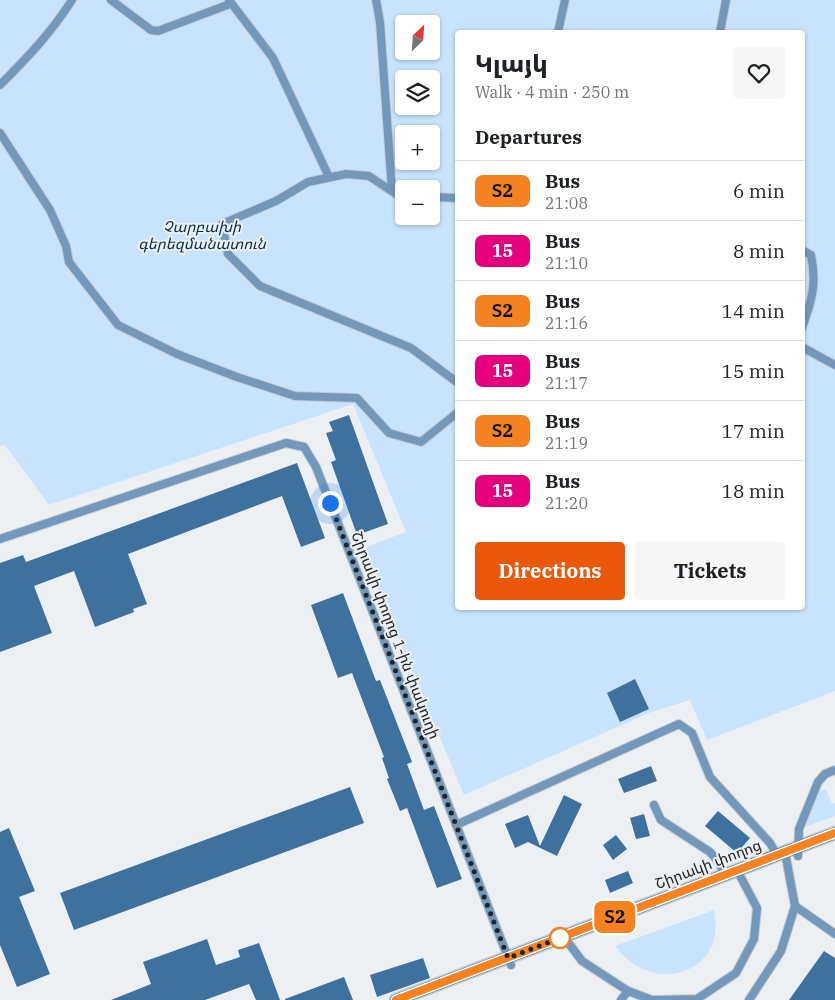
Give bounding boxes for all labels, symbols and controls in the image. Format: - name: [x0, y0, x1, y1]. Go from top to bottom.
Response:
- north arrow: [395, 15, 440, 60]
- map controls: [395, 15, 440, 225]
- text: Կլայկ: [475, 47, 548, 79]
- button: heart: [733, 47, 785, 99]
- button: layers: [395, 70, 440, 115]
- text: Walk · 4 min · 250 m: [475, 82, 629, 102]
- button: +: [395, 125, 440, 170]
- text: Departures: [475, 125, 582, 149]
- text: Bus: [545, 169, 580, 193]
- text: Տ2: [492, 179, 513, 202]
- text: 6 min: [733, 179, 785, 203]
- button: −: [395, 180, 440, 225]
- text: 21:08: [545, 193, 588, 213]
- park label: Չարբախի գերեզմանատուն: [138, 217, 267, 253]
- text: Bus: [545, 229, 580, 253]
- text: 15: [492, 239, 513, 262]
- text: 8 min: [733, 239, 785, 263]
- text: 21:10: [545, 253, 588, 273]
- text: Bus: [545, 289, 580, 313]
- text: Տ2: [492, 299, 513, 322]
- text: 14 min: [722, 299, 785, 323]
- text: 21:16: [545, 313, 588, 333]
- text: Bus: [545, 349, 580, 373]
- text: 15: [492, 359, 513, 382]
- text: 15 min: [722, 359, 785, 383]
- text: 21:17: [545, 373, 588, 393]
- text: Bus: [545, 409, 580, 433]
- text: Տ2: [492, 419, 513, 442]
- text: 17 min: [722, 419, 785, 443]
- text: 21:19: [545, 433, 588, 453]
- text: Bus: [545, 469, 580, 493]
- text: 15: [492, 479, 513, 502]
- text: 18 min: [722, 479, 785, 503]
- your location: [318, 491, 343, 516]
- text: 21:20: [545, 493, 588, 513]
- street label: Շիրակի փողոց 1-ին փակուղի: [348, 529, 444, 741]
- button: Directions: [475, 542, 625, 600]
- button: Tickets: [635, 542, 785, 600]
- street label: Շիրակի փողոց: [652, 835, 764, 893]
- line badge: Տ2: [592, 901, 638, 933]
- text: Տ2: [604, 905, 626, 928]
- unlabelled marker: [549, 927, 571, 949]

